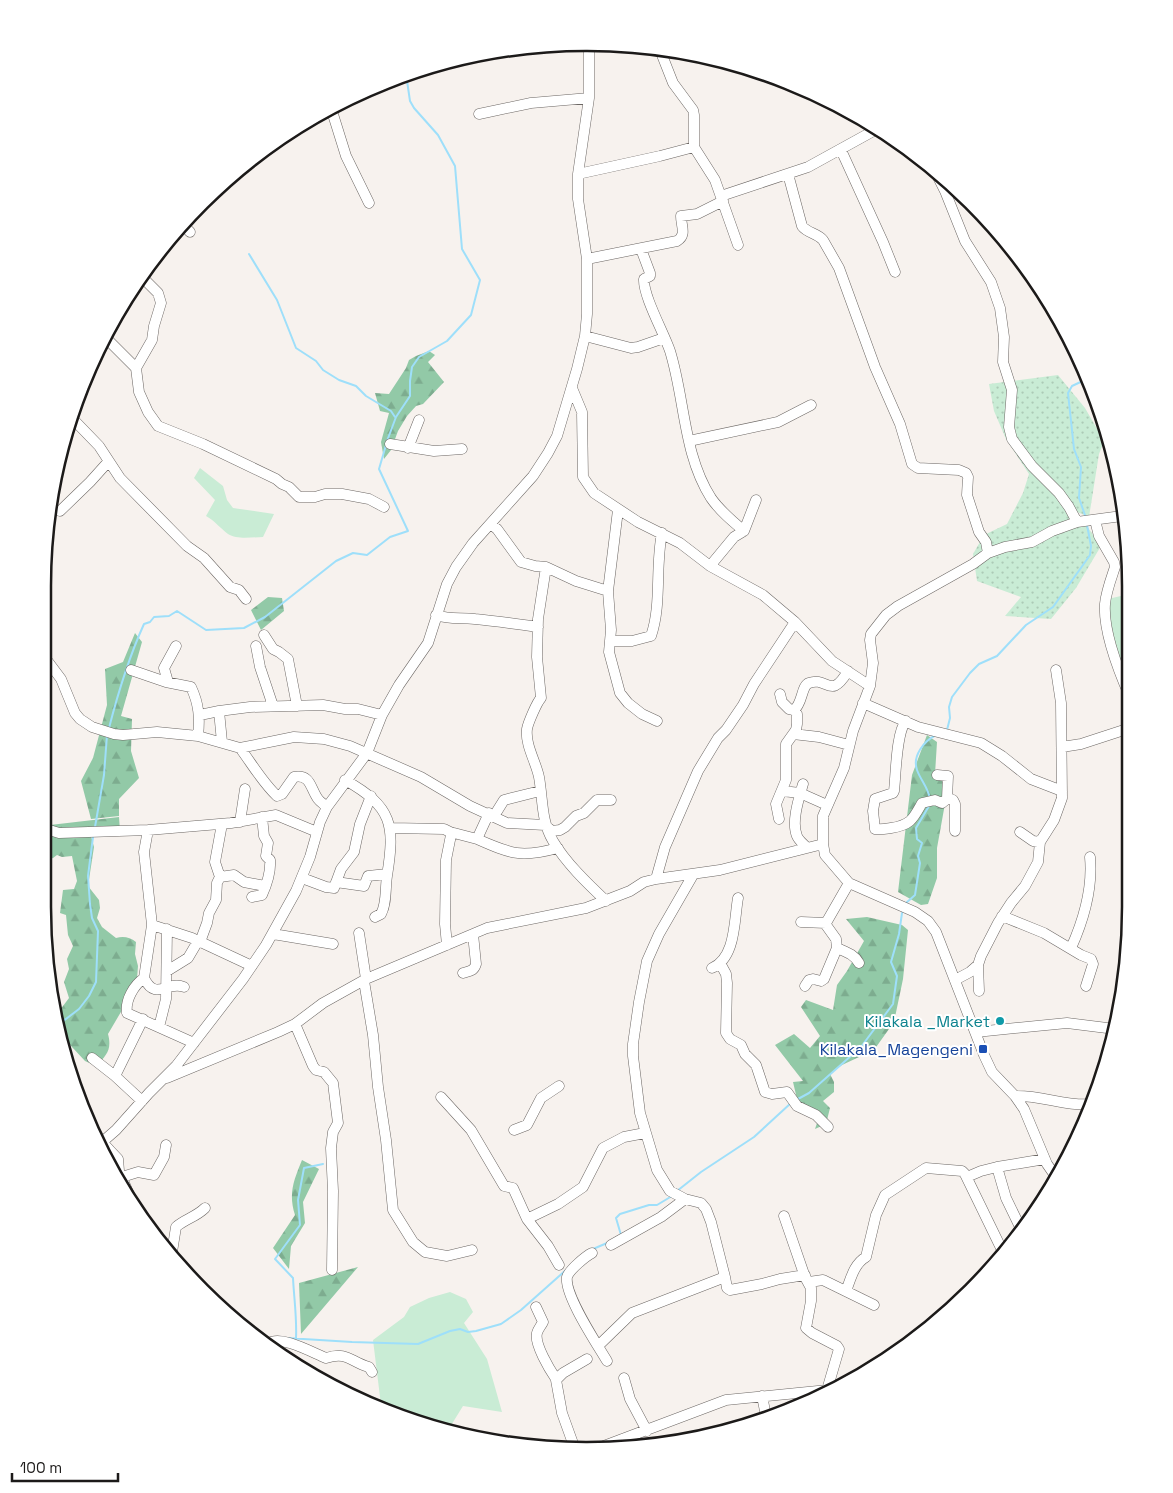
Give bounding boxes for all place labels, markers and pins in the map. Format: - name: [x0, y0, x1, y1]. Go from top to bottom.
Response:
- place label: Kilakala _Market: [865, 1011, 990, 1032]
- marker: Kilakala _Market: [994, 1015, 1006, 1027]
- place label: Kilakala_Magengeni: [820, 1039, 973, 1060]
- marker: Kilakala_Magengeni: [977, 1043, 989, 1055]

